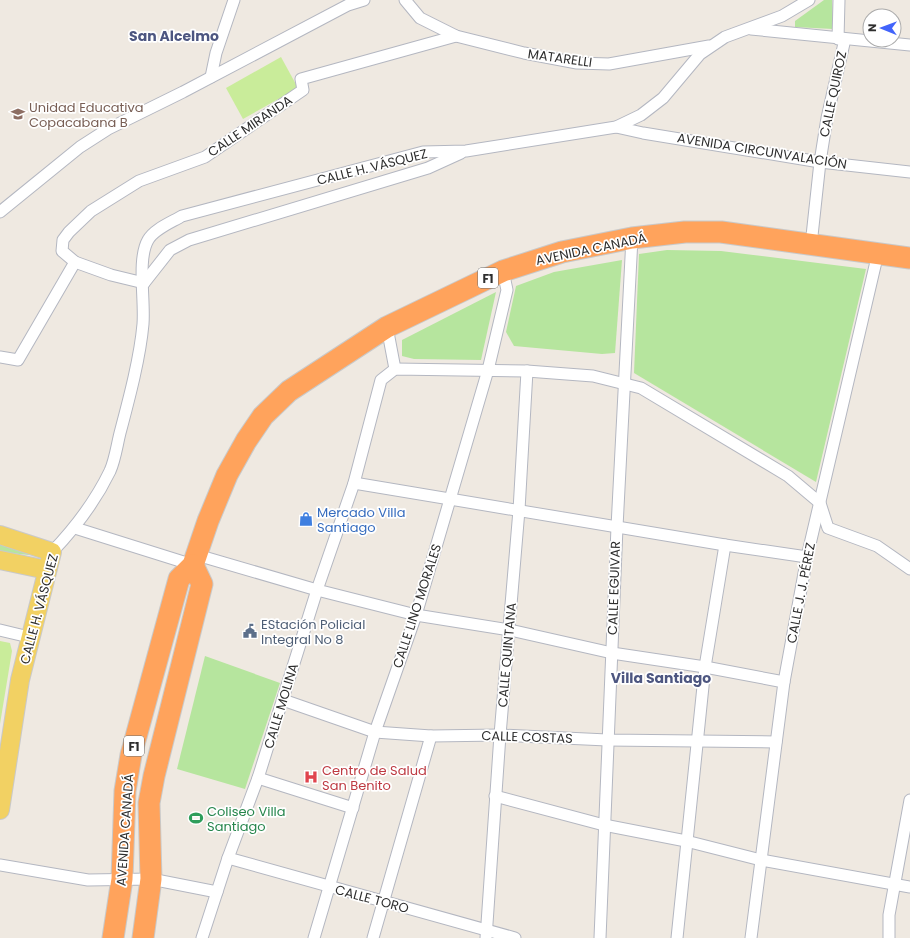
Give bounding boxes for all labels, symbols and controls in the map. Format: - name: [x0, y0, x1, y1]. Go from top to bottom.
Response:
- north arrow: [862, 8, 902, 48]
- text: N: [864, 24, 880, 32]
- district label: San Alcelmo: [129, 26, 219, 46]
- street label: MATARELLI: [527, 44, 593, 72]
- street label: CALLE QUIROZ: [815, 49, 851, 139]
- street label: CALLE MIRANDA: [204, 91, 296, 161]
- place label: Unidad Educativa Copacabana B: [29, 98, 144, 132]
- school or university icon: Unidad Educativa Copacabana B: [10, 106, 26, 122]
- street label: AVENIDA CIRCUNVALACIÓN: [676, 128, 848, 174]
- street label: CALLE H. VÁSQUEZ: [315, 144, 429, 190]
- street label: AVENIDA CANADÁ: [534, 228, 648, 270]
- road number: F1: [478, 268, 498, 288]
- place label: Mercado Villa Santiago: [317, 503, 406, 537]
- shop icon: Mercado Villa Santiago: [298, 511, 314, 527]
- street label: CALLE EGUIVAR: [603, 540, 625, 635]
- street label: CALLE LINO MORALES: [388, 541, 446, 671]
- street label: CALLE J. J. PÉREZ: [782, 541, 820, 645]
- street label: CALLE H. VÁSQUEZ: [15, 552, 63, 666]
- street label: CALLE QUINTANA: [493, 602, 521, 708]
- place label: EStación Policial Integral No 8: [261, 615, 365, 649]
- public building icon: EStación Policial Integral No 8: [242, 623, 258, 639]
- street label: CALLE MOLINA: [259, 661, 303, 751]
- district label: Villa Santiago: [611, 668, 711, 688]
- street label: CALLE COSTAS: [481, 726, 573, 748]
- road number: F1: [124, 736, 144, 756]
- place label: Centro de Salud San Benito: [322, 761, 427, 795]
- hospital icon: Centro de Salud San Benito: [303, 769, 319, 785]
- street label: AVENIDA CANADÁ: [112, 773, 138, 887]
- place label: Coliseo Villa Santiago: [207, 802, 286, 836]
- sports icon: Coliseo Villa Santiago: [188, 810, 204, 826]
- street label: CALLE TORO: [333, 880, 411, 918]

